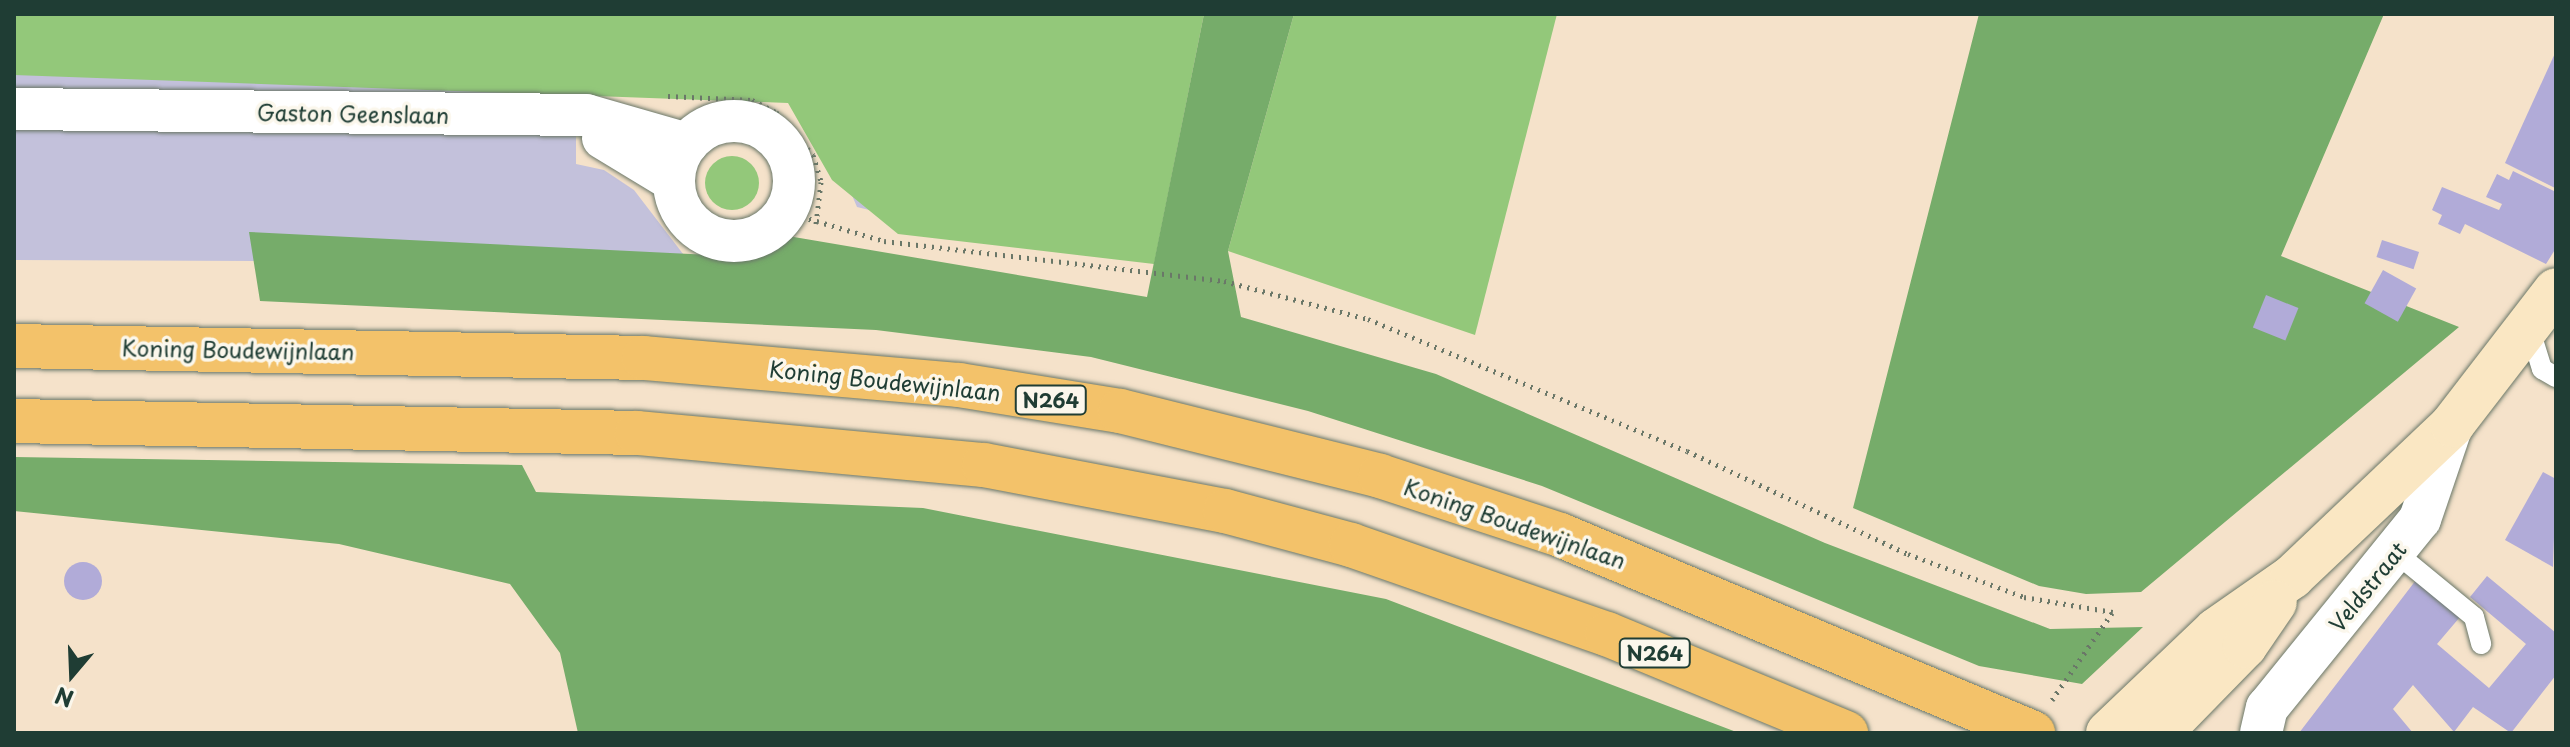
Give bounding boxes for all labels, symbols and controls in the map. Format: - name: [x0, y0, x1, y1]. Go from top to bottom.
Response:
- street label: Gaston Geenslaan: [256, 98, 450, 128]
- street label: Koning Boudewijnlaan: [121, 334, 355, 364]
- street label: Koning Boudewijnlaan: [768, 355, 1002, 405]
- road number: N264: [1013, 384, 1089, 416]
- street label: Koning Boudewijnlaan: [1401, 473, 1629, 573]
- street label: Veldstraat: [2323, 536, 2411, 636]
- north arrow: [32, 635, 112, 715]
- road number: N264: [1617, 637, 1693, 669]
- text: N: [50, 680, 78, 717]

